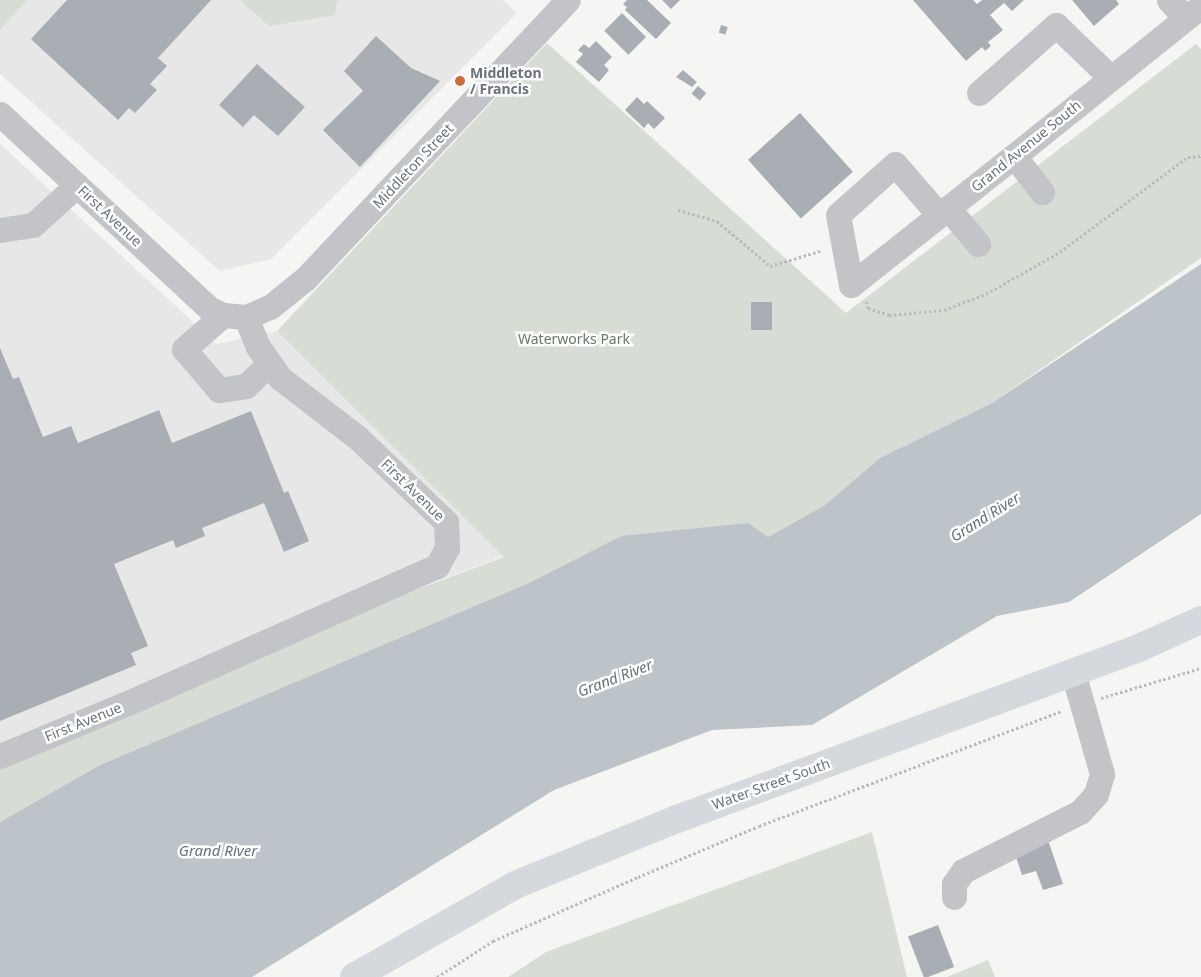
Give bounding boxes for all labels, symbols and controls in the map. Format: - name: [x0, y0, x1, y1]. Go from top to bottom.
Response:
- place label: Middleton / Francis: [470, 65, 542, 98]
- marker: Middleton / Francis: [454, 75, 466, 87]
- street label: Grand Avenue South: [968, 97, 1084, 195]
- street label: Middleton Street: [369, 120, 457, 212]
- street label: First Avenue: [75, 182, 145, 250]
- park label: Waterworks Park: [518, 331, 630, 347]
- street label: First Avenue: [378, 456, 448, 524]
- water label: Grand River: [947, 489, 1023, 545]
- water label: Grand River: [575, 656, 655, 700]
- street label: First Avenue: [42, 699, 124, 745]
- street label: Water Street South: [710, 755, 832, 813]
- water label: Grand River: [179, 842, 257, 860]

